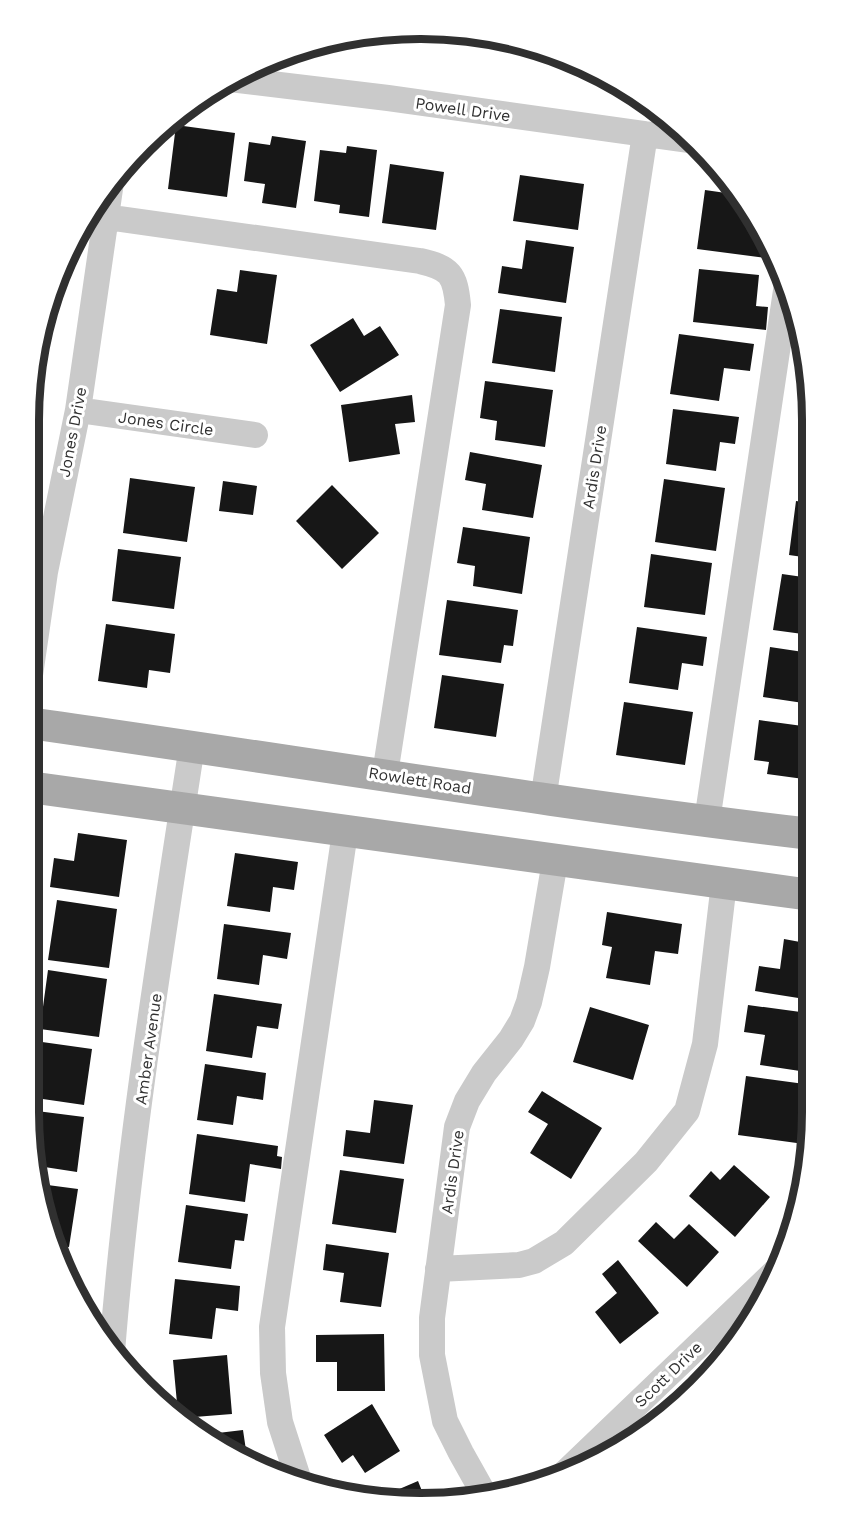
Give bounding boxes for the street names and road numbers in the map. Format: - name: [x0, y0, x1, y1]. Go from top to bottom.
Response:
- street label: Powell Drive: [414, 93, 512, 126]
- street label: Jones Drive: [54, 385, 91, 479]
- street label: Jones Circle: [117, 407, 215, 440]
- street label: Ardis Drive: [578, 424, 611, 510]
- street label: Rowlett Road: [367, 763, 473, 798]
- street label: Amber Avenue: [131, 992, 166, 1106]
- street label: Ardis Drive: [437, 1129, 468, 1215]
- street label: Scott Drive: [631, 1338, 706, 1411]

